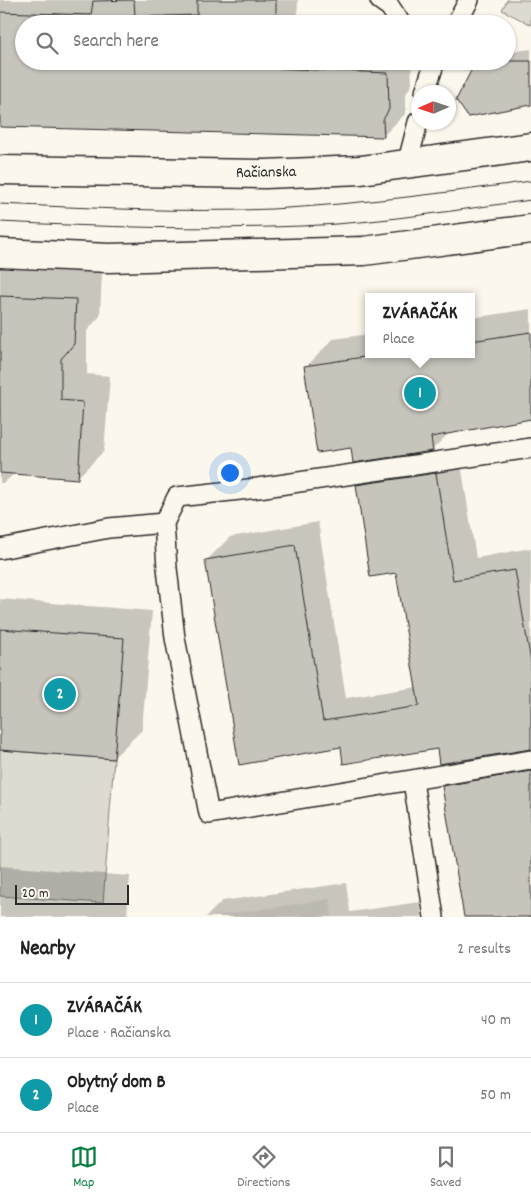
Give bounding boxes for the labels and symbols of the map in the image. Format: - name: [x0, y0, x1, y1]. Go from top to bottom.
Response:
- north arrow: [411, 85, 456, 130]
- street label: Račianska: [236, 161, 297, 185]
- pin: 1: [404, 374, 436, 412]
- your location: [217, 460, 243, 486]
- pin: 2: [44, 675, 76, 713]
- scale bar: [15, 882, 129, 905]

